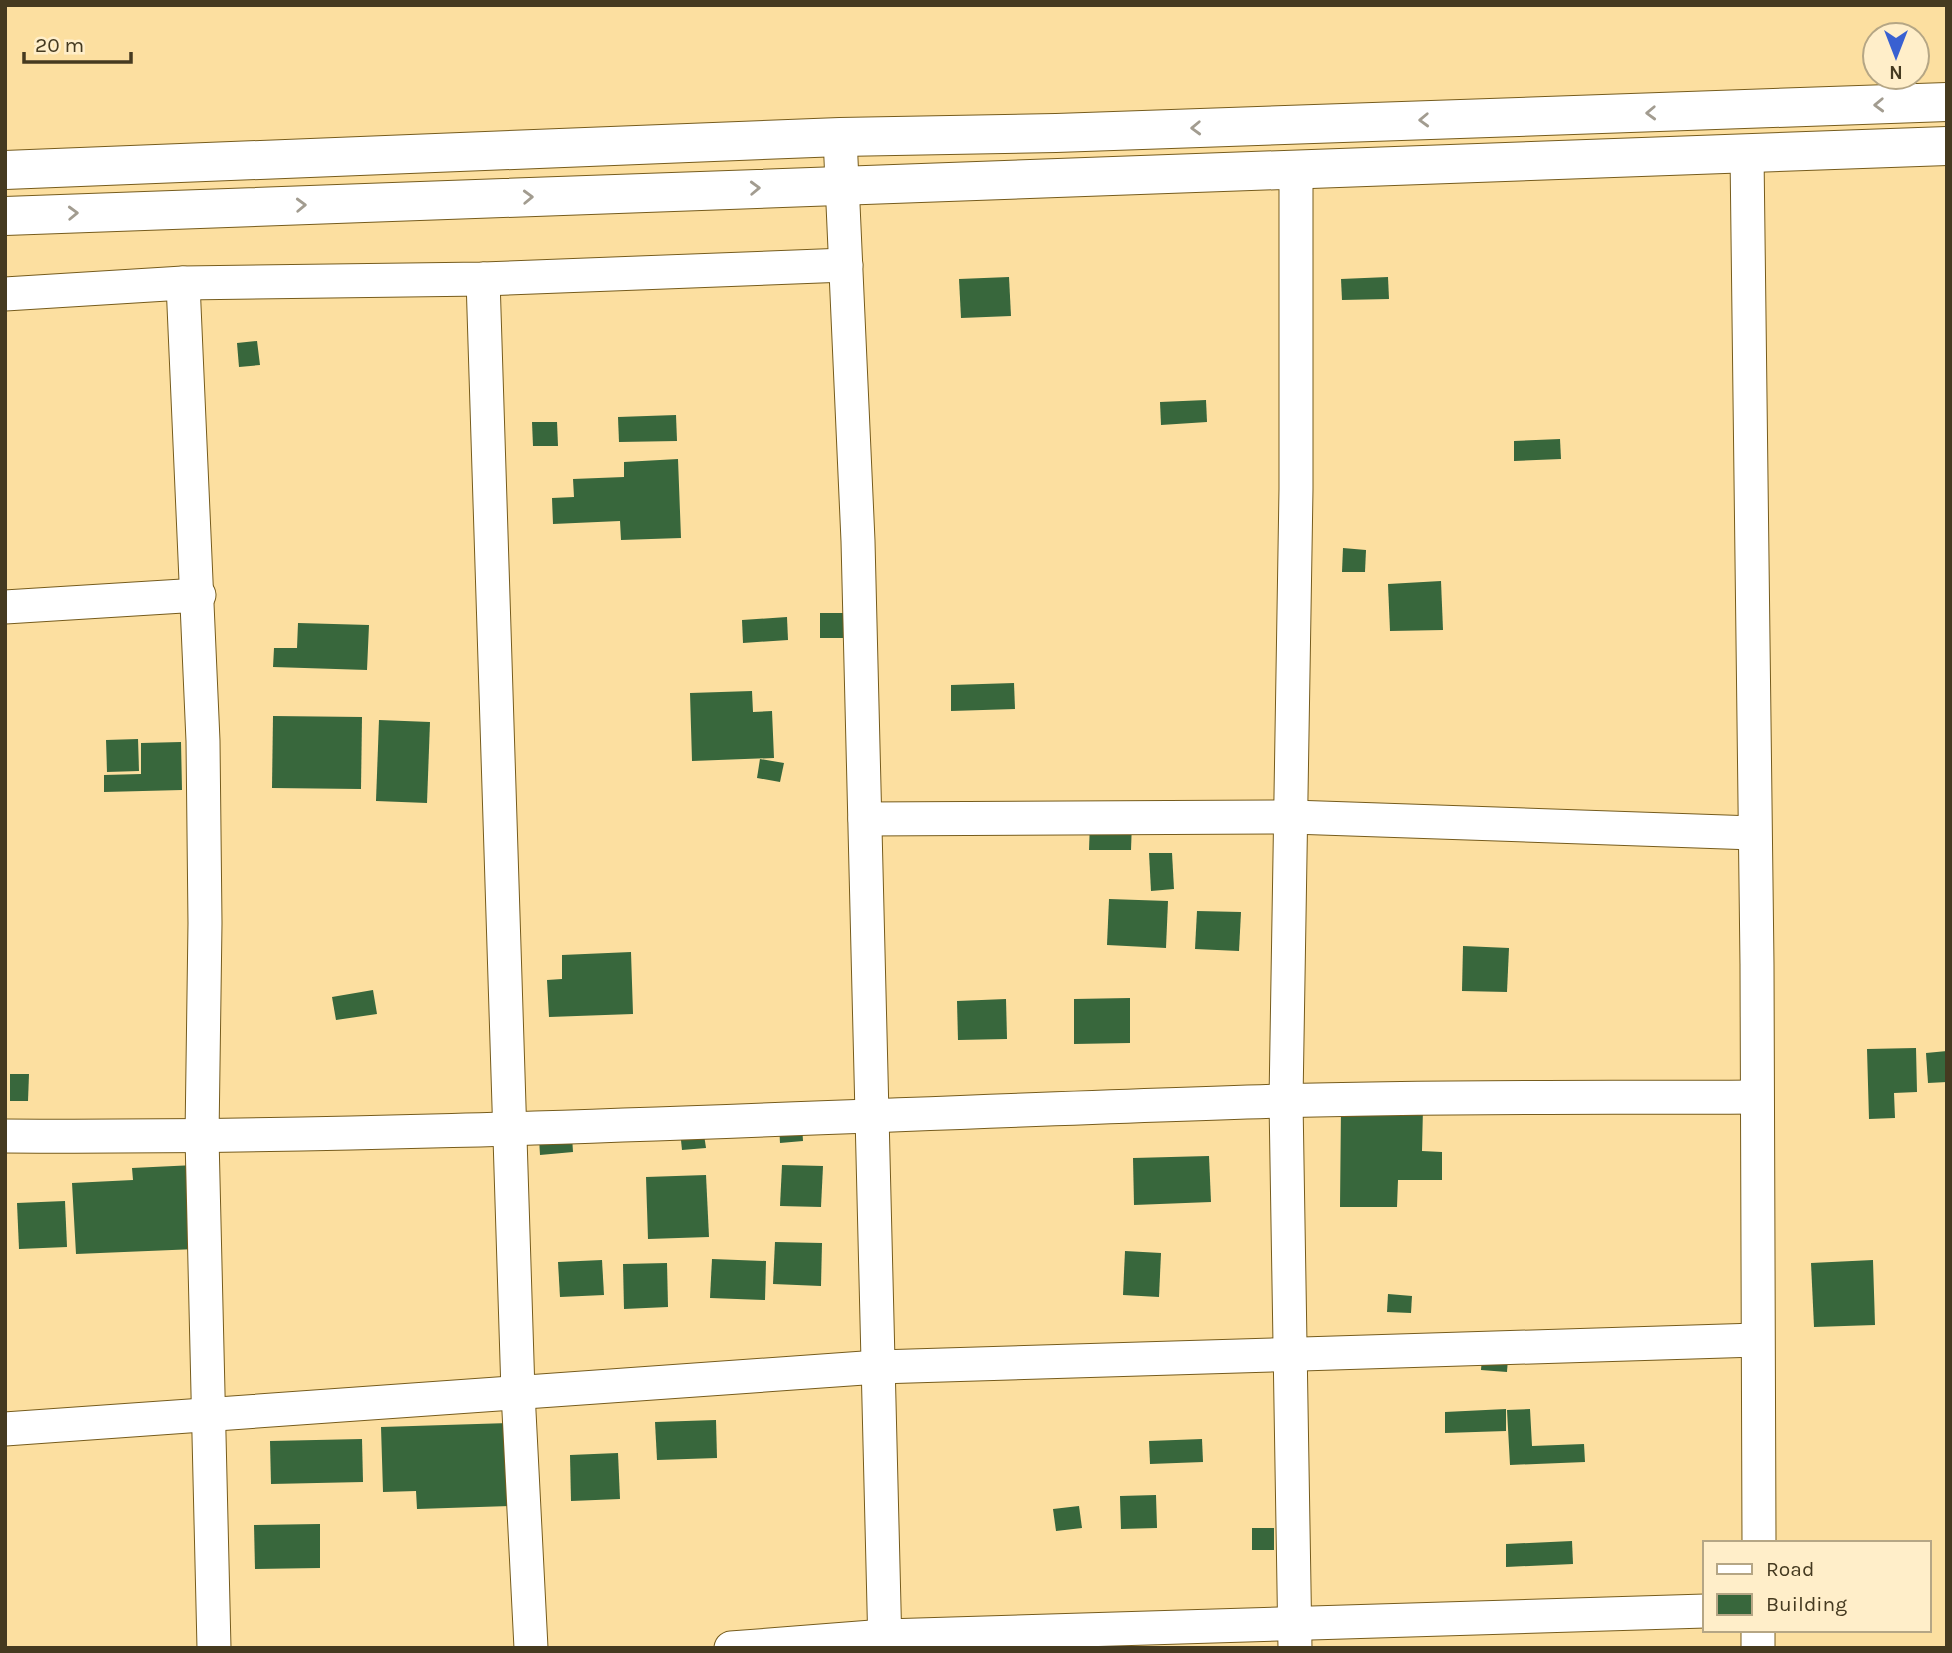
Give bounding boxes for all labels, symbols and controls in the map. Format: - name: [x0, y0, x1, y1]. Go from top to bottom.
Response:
- scale bar: [24, 21, 131, 65]
- north arrow: [1861, 21, 1931, 91]
- text: 20 m: [35, 33, 84, 57]
- text: N: [1889, 61, 1903, 83]
- one-way arrow: [1873, 97, 1884, 112]
- one-way arrow: [1645, 105, 1656, 121]
- one-way arrow: [1418, 113, 1429, 128]
- one-way arrow: [1191, 121, 1202, 136]
- one-way arrow: [750, 181, 761, 196]
- one-way arrow: [523, 189, 534, 204]
- one-way arrow: [296, 198, 307, 213]
- one-way arrow: [68, 206, 79, 221]
- legend: [1703, 1541, 1931, 1632]
- text: Road: [1766, 1557, 1814, 1581]
- text: Building: [1766, 1592, 1847, 1616]

